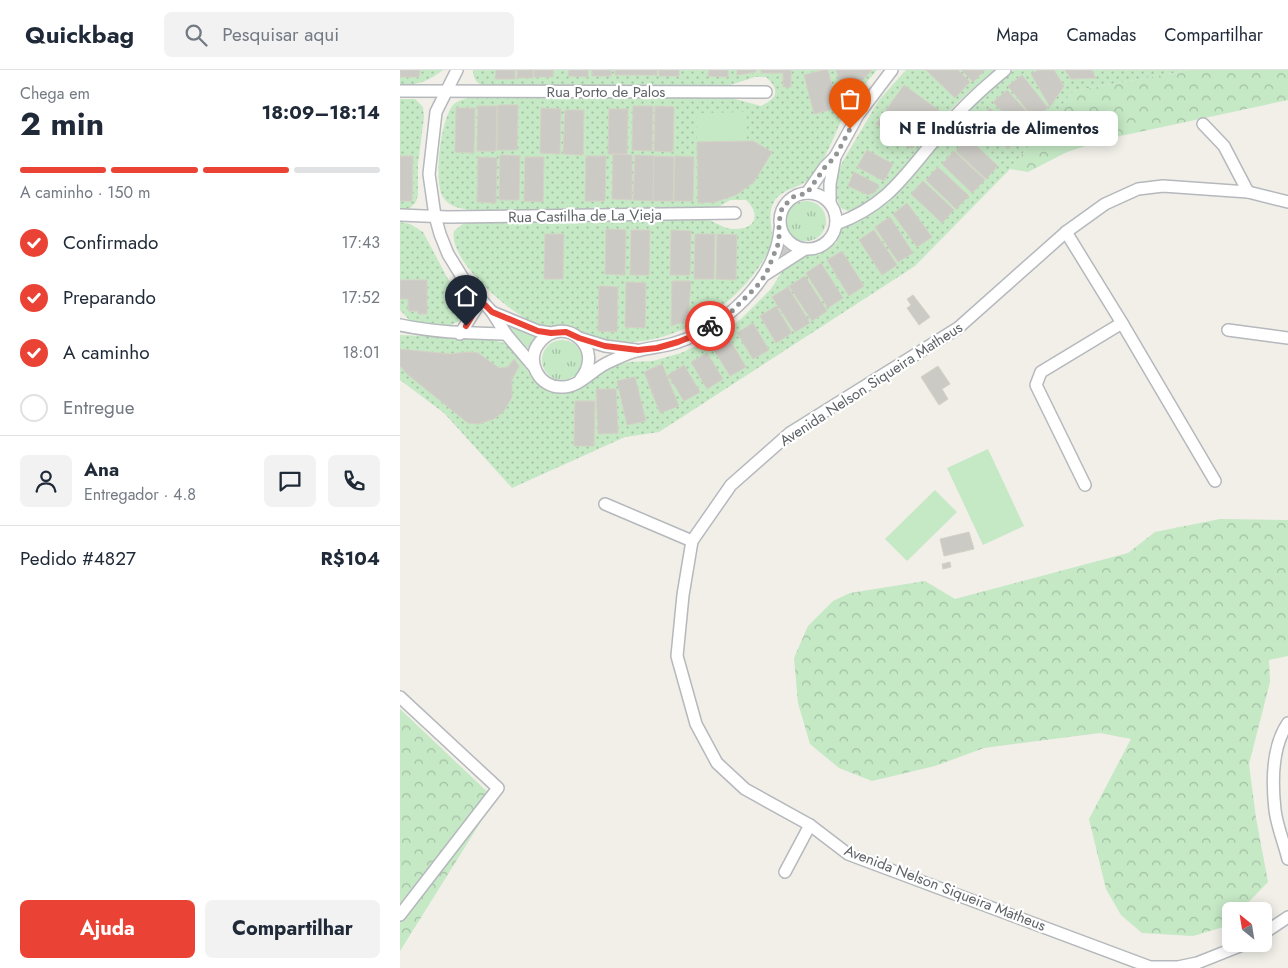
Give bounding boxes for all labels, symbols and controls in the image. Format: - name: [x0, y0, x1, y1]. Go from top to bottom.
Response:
- search box: [164, 12, 514, 57]
- text: Quickbag: [25, 17, 134, 52]
- icon: search: [182, 21, 210, 49]
- text: Pesquisar aqui: [222, 21, 339, 48]
- text: Mapa: [996, 22, 1038, 48]
- text: Camadas: [1066, 22, 1136, 48]
- text: Compartilhar: [1164, 22, 1263, 48]
- pin: [829, 78, 871, 129]
- street label: Rua Porto de Palos: [547, 81, 665, 103]
- text: Chega em: [20, 82, 90, 105]
- icon: bag: [836, 85, 864, 113]
- text: 18:09–18:14: [261, 99, 380, 126]
- text: 2 min: [20, 101, 104, 147]
- callout: N E Indústria de Alimentos: [880, 112, 1118, 146]
- text: N E Indústria de Alimentos: [899, 117, 1099, 140]
- text: A caminho · 150 m: [20, 181, 150, 204]
- street label: Rua Castilha de La Vieja: [508, 204, 662, 228]
- icon: check: [20, 229, 48, 257]
- text: Confirmado: [63, 229, 158, 256]
- text: 17:43: [342, 231, 380, 254]
- pin: [445, 275, 487, 326]
- icon: home: [452, 282, 480, 310]
- icon: check: [20, 284, 48, 312]
- text: Preparando: [63, 284, 156, 311]
- text: 17:52: [341, 286, 380, 309]
- courier: [685, 301, 735, 351]
- icon: bike: [696, 312, 724, 340]
- street label: Avenida Nelson Siqueira Matheus: [775, 316, 967, 452]
- icon: check: [20, 339, 48, 367]
- text: A caminho: [63, 339, 150, 366]
- text: 18:01: [342, 341, 380, 364]
- text: Entregue: [63, 394, 135, 421]
- button: person: [20, 455, 72, 507]
- button: chat: [264, 455, 316, 507]
- button: phone: [328, 455, 380, 507]
- text: Ana: [84, 456, 119, 483]
- text: Entregador · 4.8: [84, 483, 196, 506]
- text: Pedido #4827: [20, 545, 136, 572]
- text: R$104: [320, 545, 380, 572]
- street label: Avenida Nelson Siqueira Matheus: [841, 839, 1049, 937]
- button: Ajuda: [20, 900, 195, 958]
- button: Compartilhar: [205, 900, 380, 958]
- north arrow: [1222, 902, 1272, 952]
- map controls: [1222, 902, 1272, 952]

